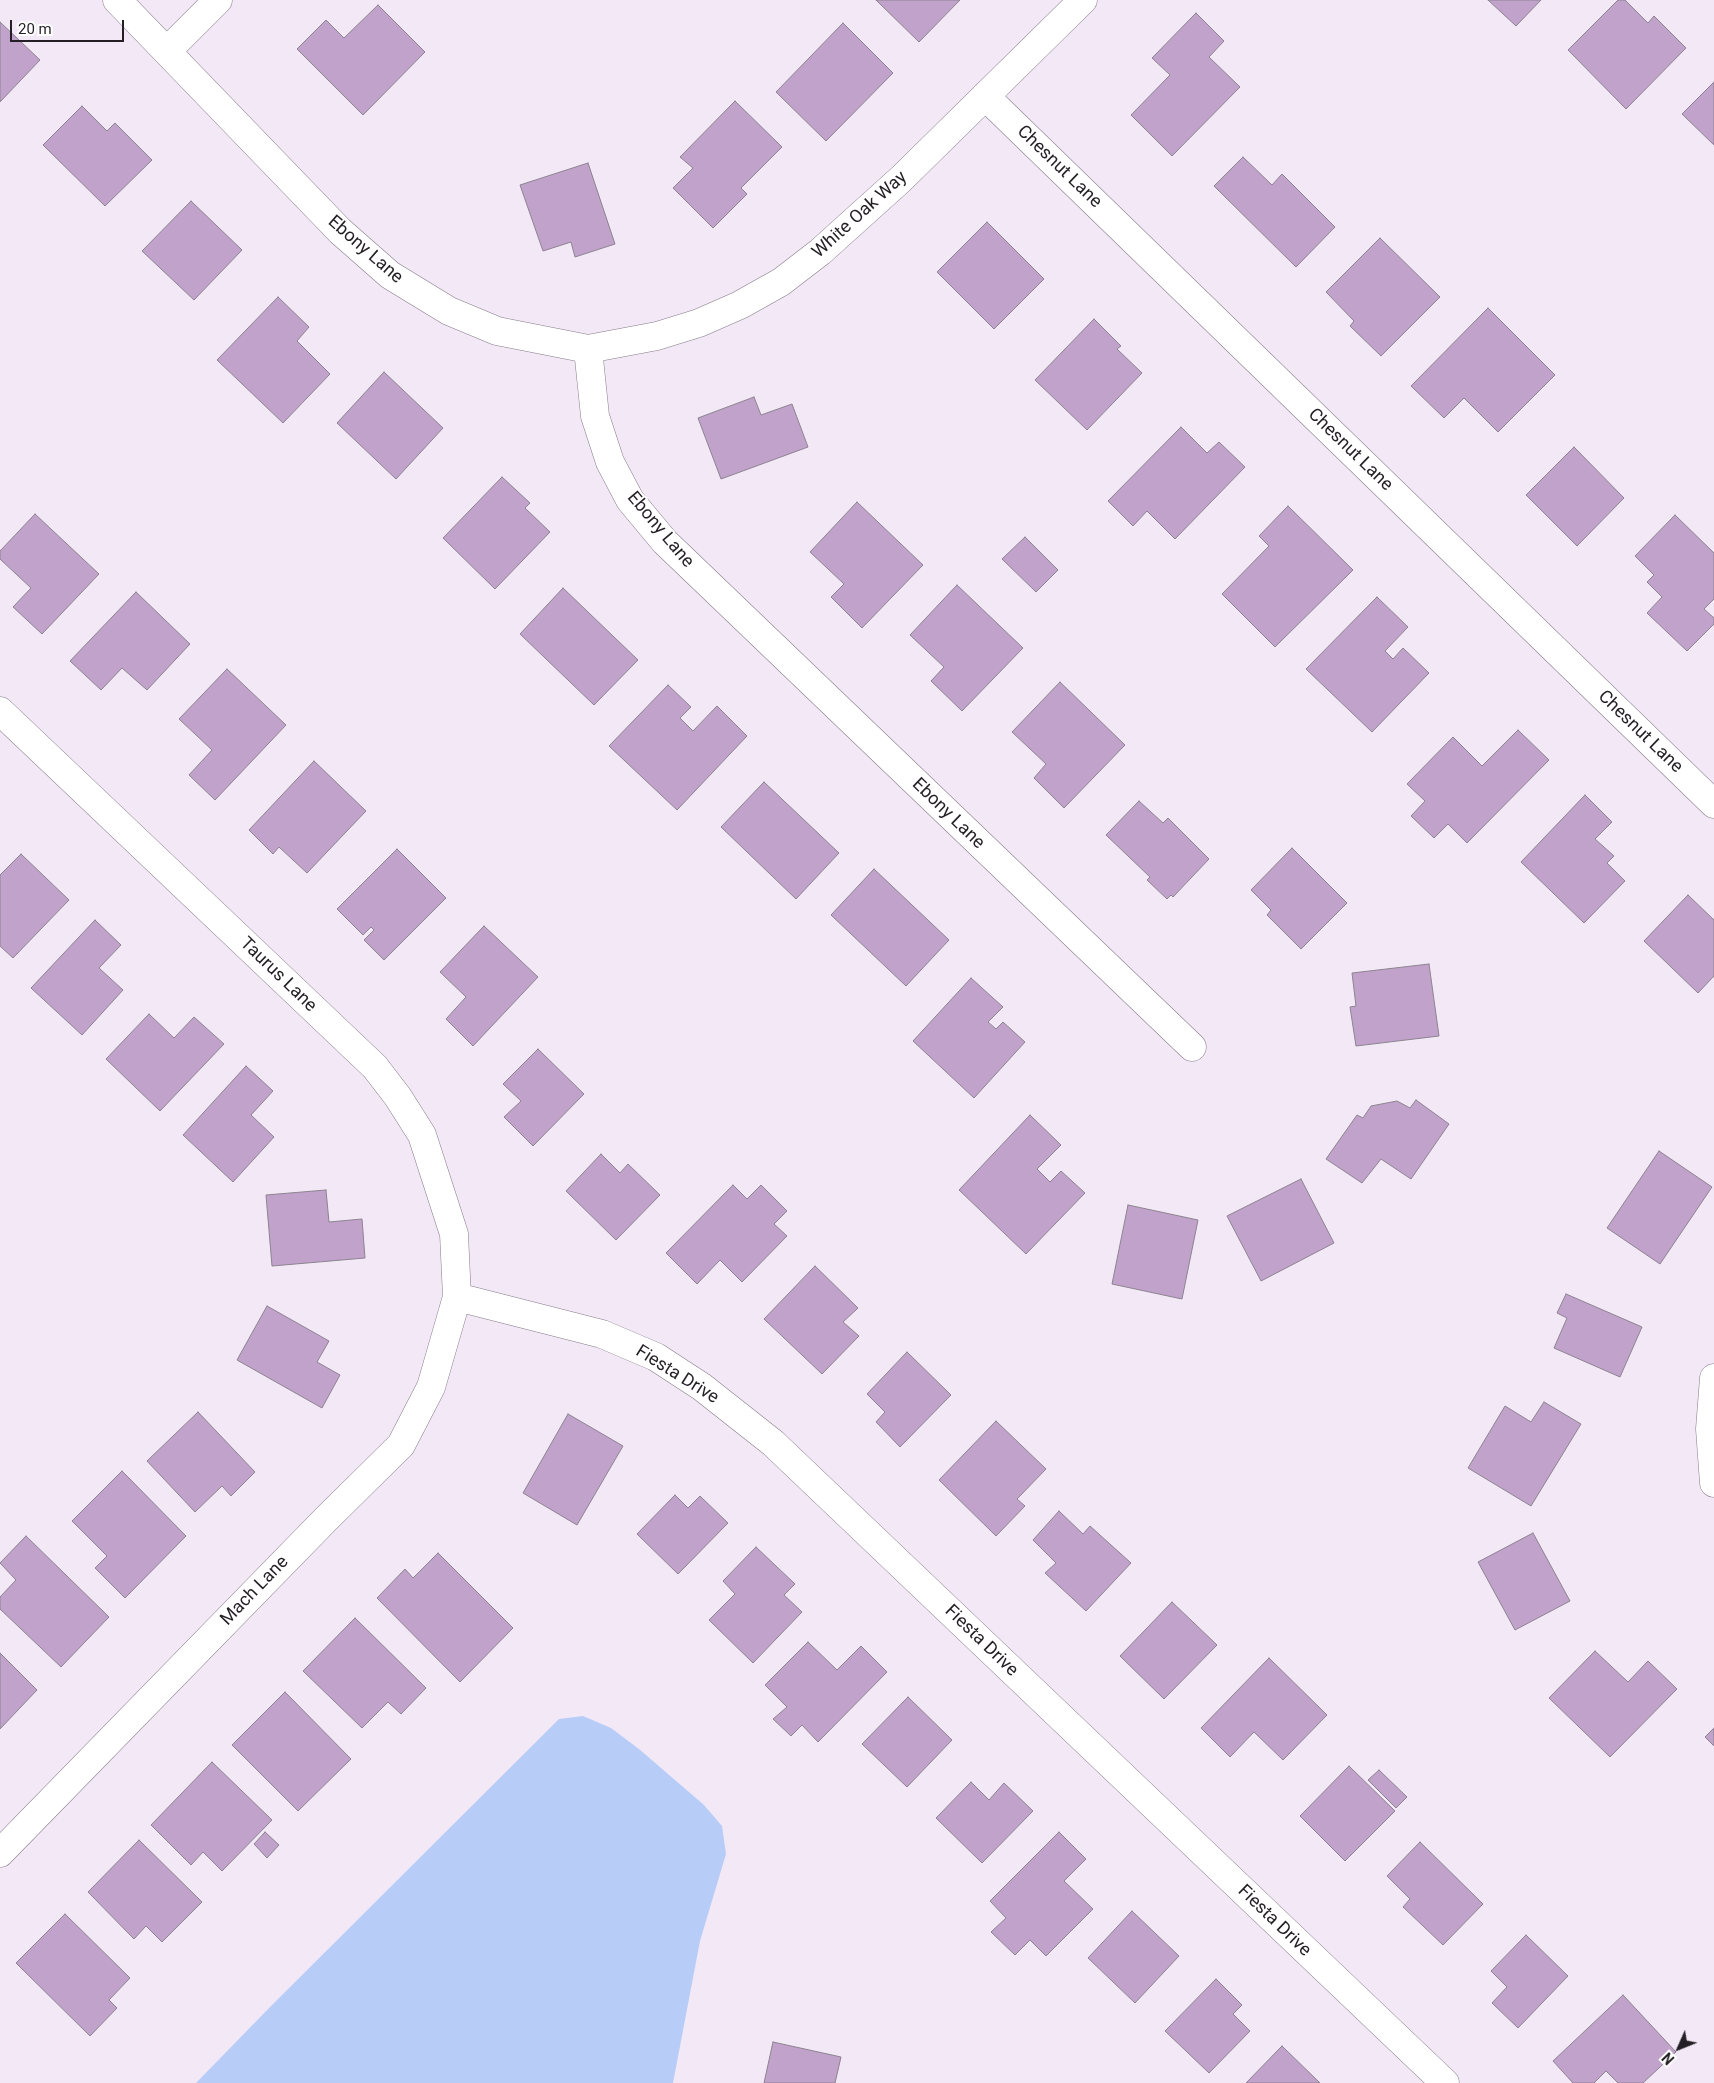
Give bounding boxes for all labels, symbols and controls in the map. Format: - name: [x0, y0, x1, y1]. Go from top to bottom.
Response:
- scale bar: [12, 10, 126, 42]
- text: 20 m: [18, 20, 52, 38]
- street label: Chesnut Lane: [1012, 121, 1106, 213]
- street label: White Oak Way: [808, 167, 912, 263]
- street label: Ebony Lane: [323, 212, 407, 288]
- street label: Chesnut Lane: [1303, 404, 1397, 496]
- street label: Ebony Lane: [622, 488, 698, 572]
- street label: Chesnut Lane: [1593, 686, 1687, 778]
- street label: Ebony Lane: [907, 774, 989, 854]
- street label: Taurus Lane: [235, 933, 321, 1017]
- street label: Fiesta Drive: [632, 1341, 722, 1409]
- street label: Mach Lane: [217, 1552, 293, 1630]
- street label: Fiesta Drive: [940, 1601, 1022, 1681]
- street label: Fiesta Drive: [1233, 1881, 1315, 1961]
- north arrow: [1654, 2023, 1704, 2073]
- text: N: [1659, 2049, 1677, 2068]

